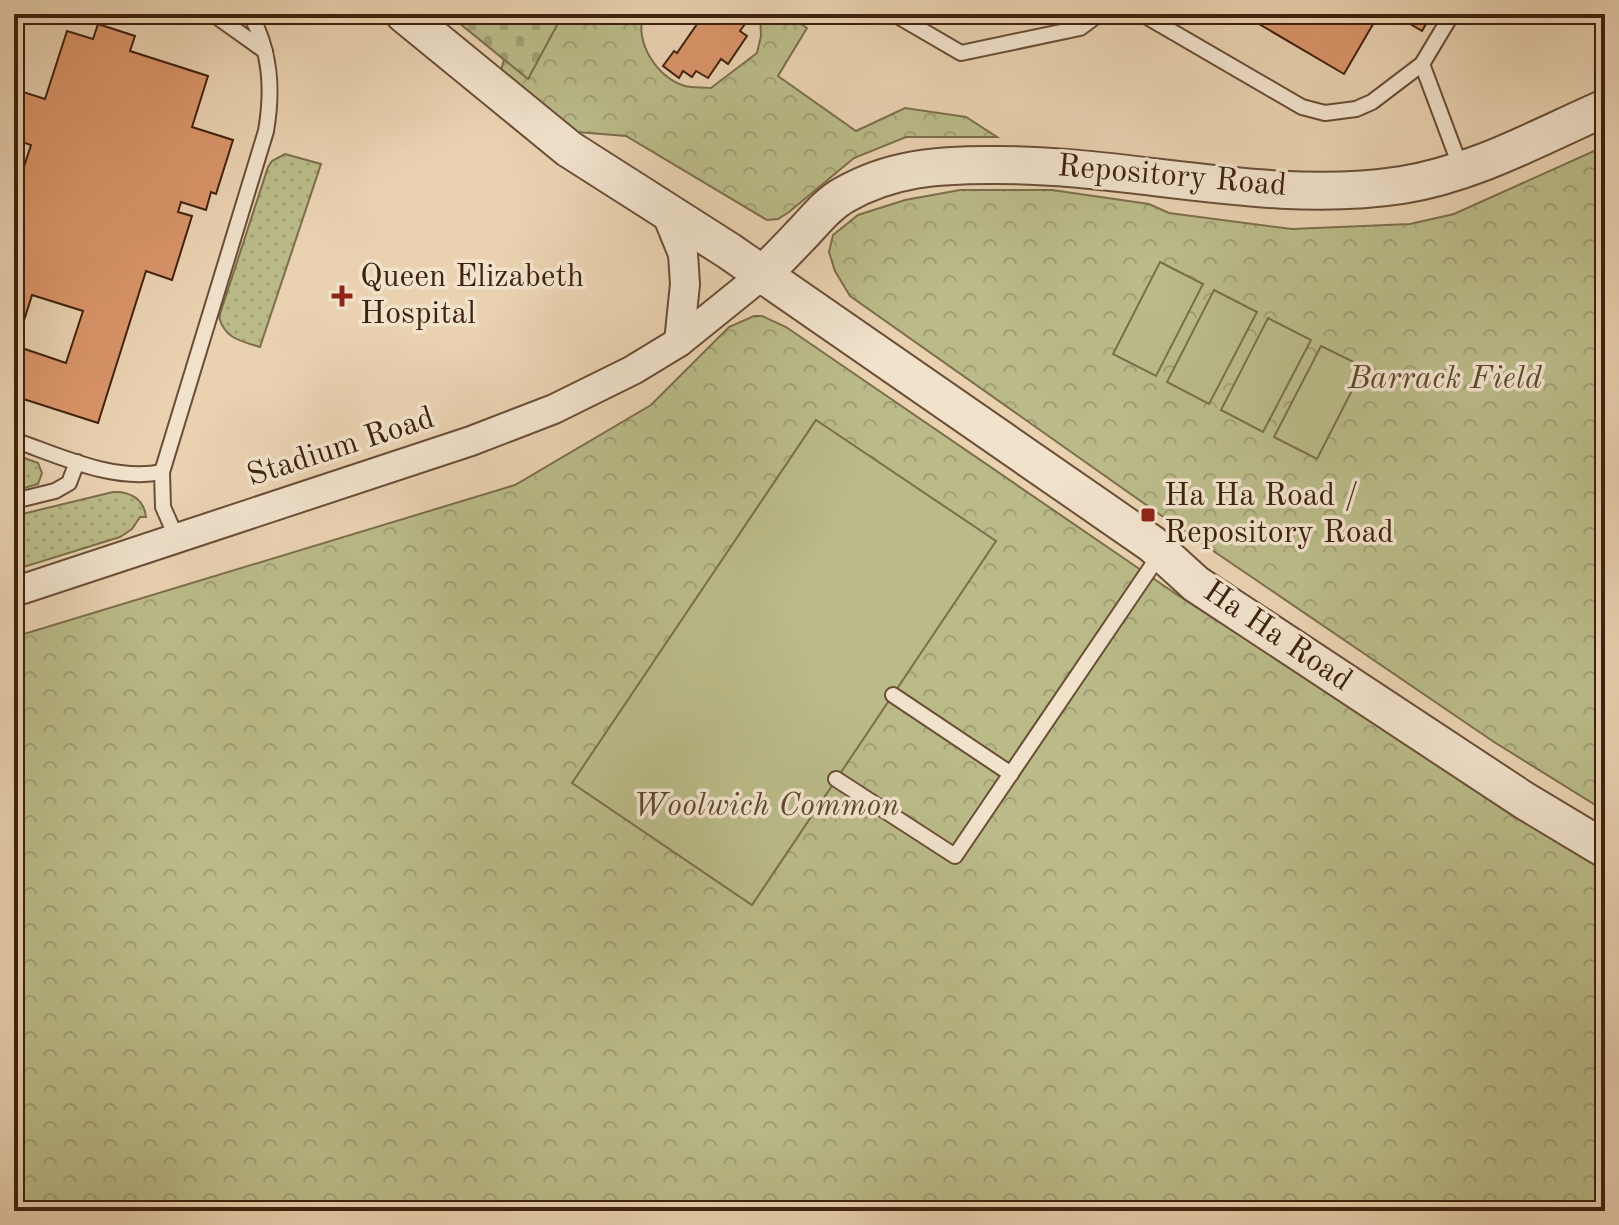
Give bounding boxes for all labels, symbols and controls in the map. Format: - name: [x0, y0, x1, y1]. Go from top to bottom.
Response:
- street label: Repository Road: [1056, 151, 1288, 203]
- place label: Queen Elizabeth Hospital: [360, 262, 584, 331]
- marker: Queen Elizabeth Hospital: [331, 285, 353, 307]
- park label: Barrack Field: [1347, 364, 1543, 396]
- street label: Stadium Road: [243, 403, 439, 493]
- place label: Ha Ha Road / Repository Road: [1164, 481, 1394, 550]
- marker: Ha Ha Road / Repository Road: [1139, 506, 1157, 524]
- street label: Ha Ha Road: [1197, 576, 1357, 698]
- park label: Woolwich Common: [633, 791, 899, 823]

